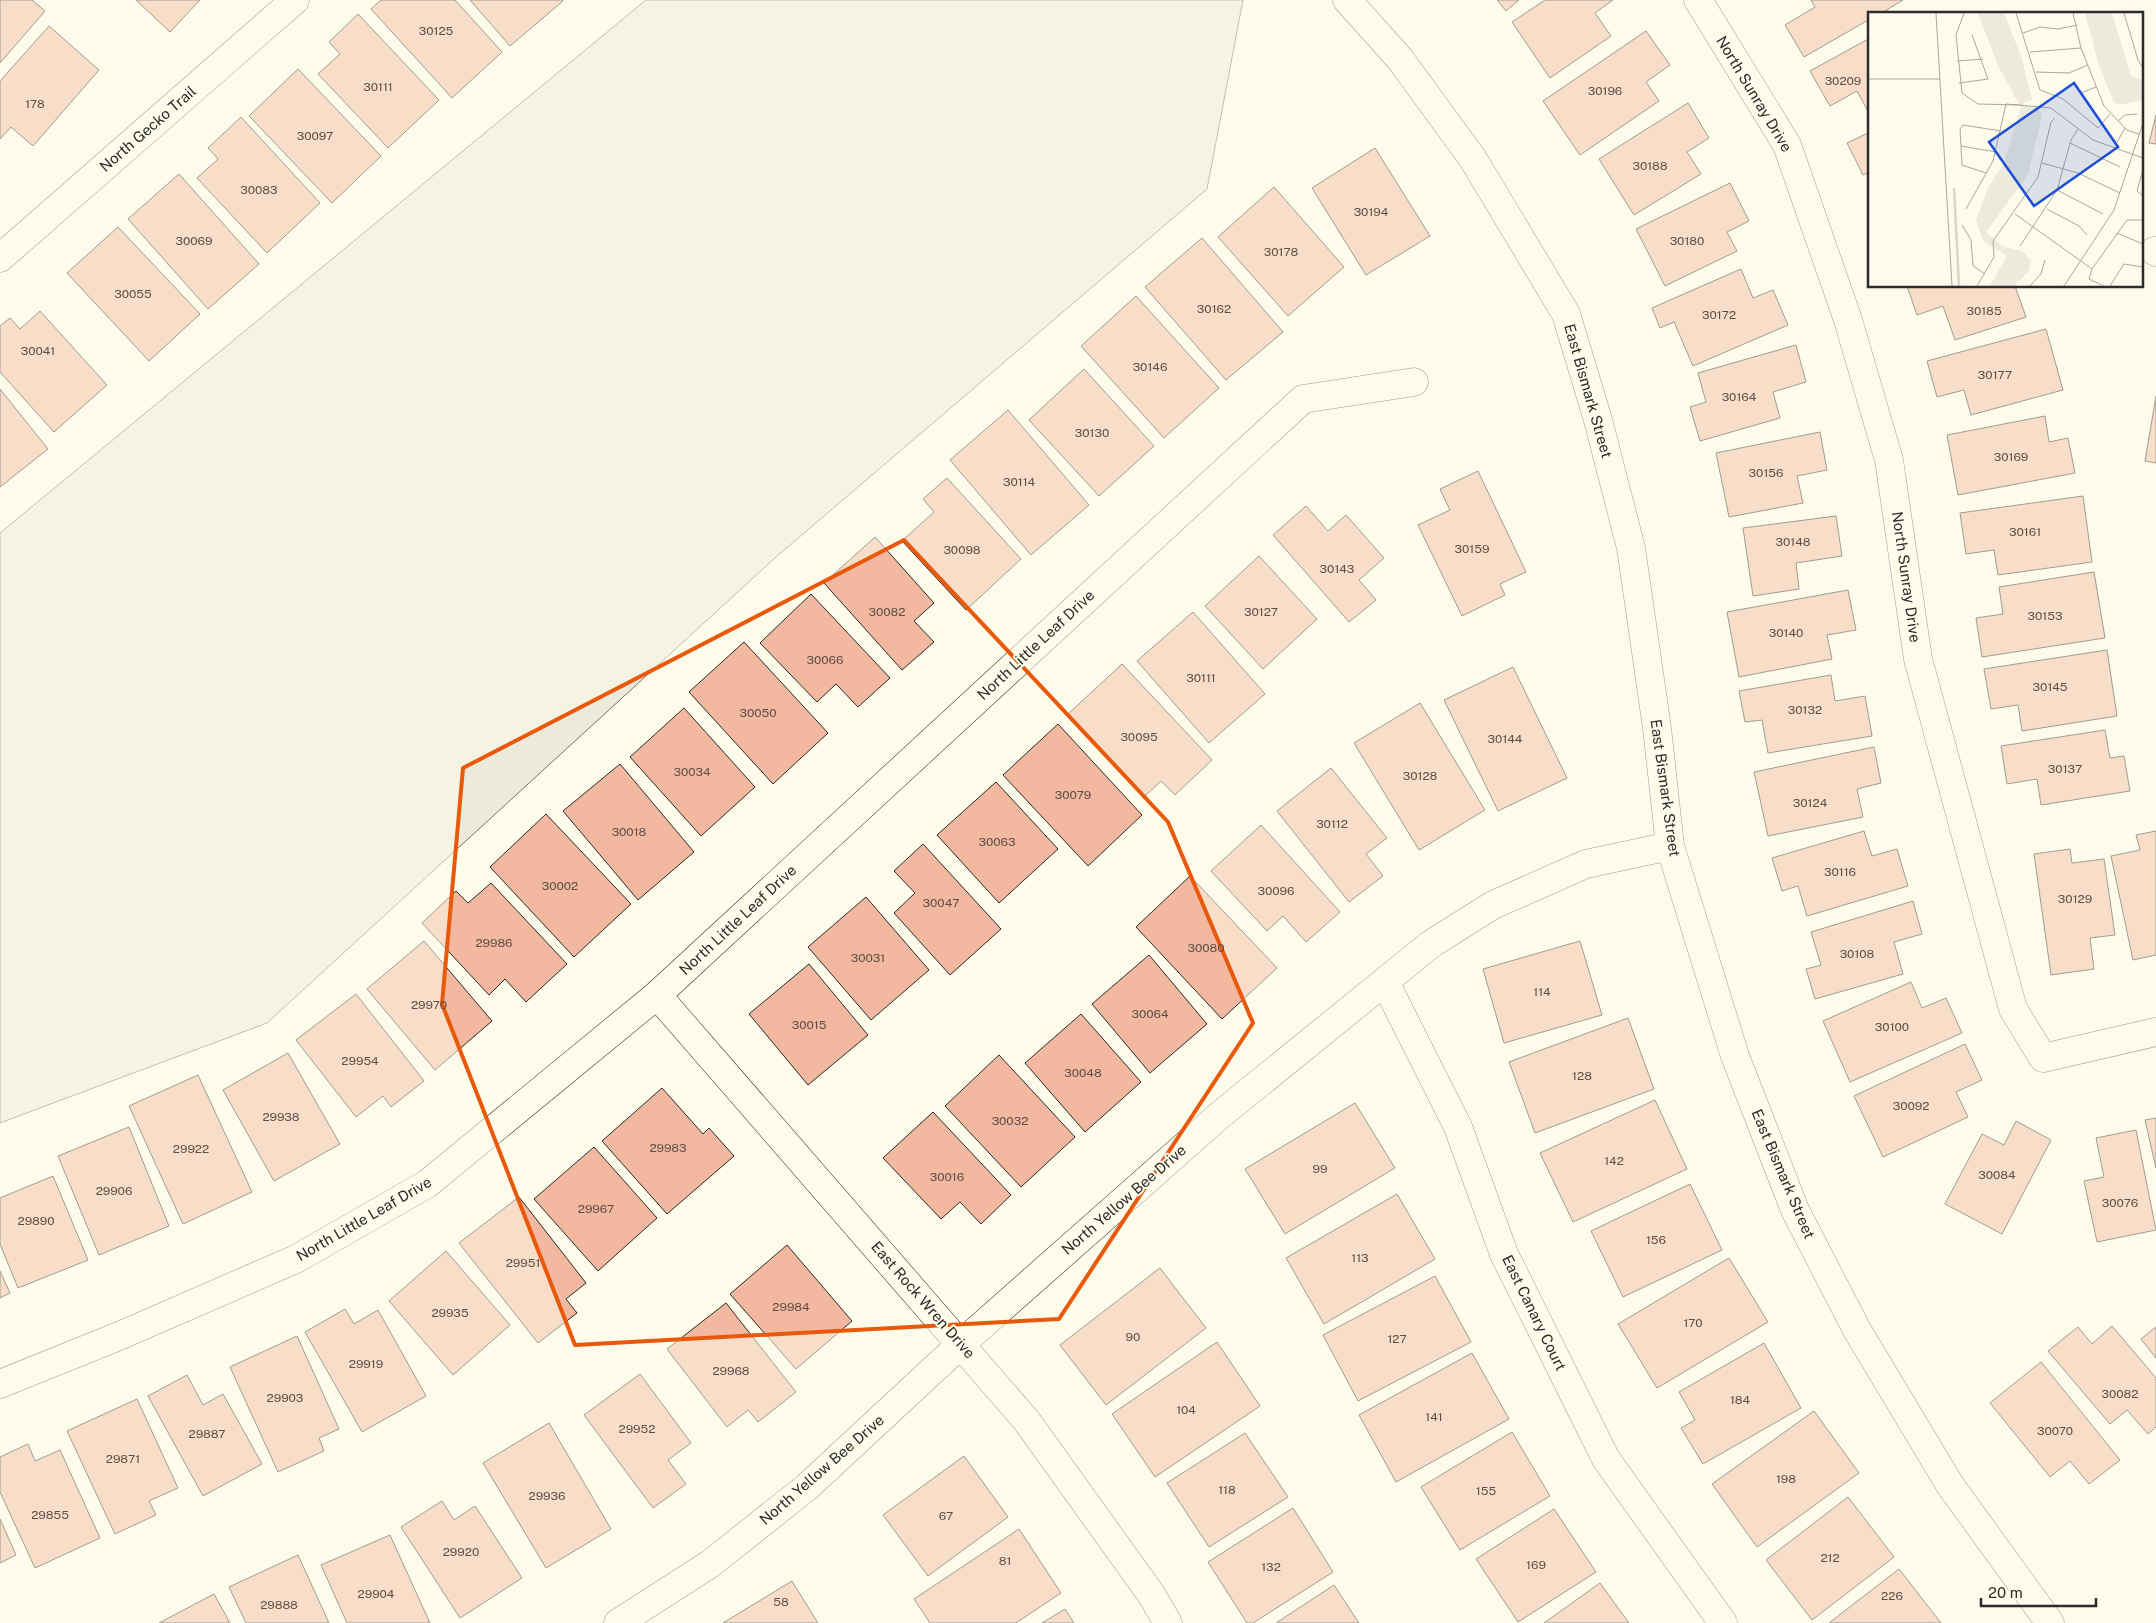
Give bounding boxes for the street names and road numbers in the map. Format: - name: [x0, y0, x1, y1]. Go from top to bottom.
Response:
- street label: North Sunray Drive: [1713, 33, 1796, 155]
- street label: North Gecko Trail: [96, 82, 199, 175]
- street label: East Bismark Street: [1561, 322, 1616, 460]
- street label: North Sunray Drive: [1889, 510, 1924, 644]
- street label: North Little Leaf Drive: [974, 586, 1098, 703]
- street label: East Bismark Street: [1647, 718, 1684, 858]
- street label: North Little Leaf Drive: [676, 861, 800, 978]
- street label: East Bismark Street: [1749, 1107, 1818, 1241]
- street label: North Yellow Bee Drive: [1058, 1141, 1189, 1258]
- street label: North Little Leaf Drive: [293, 1173, 434, 1264]
- street label: East Rock Wren Drive: [868, 1238, 979, 1362]
- street label: East Canary Court: [1499, 1252, 1570, 1374]
- street label: North Yellow Bee Drive: [756, 1411, 887, 1528]

